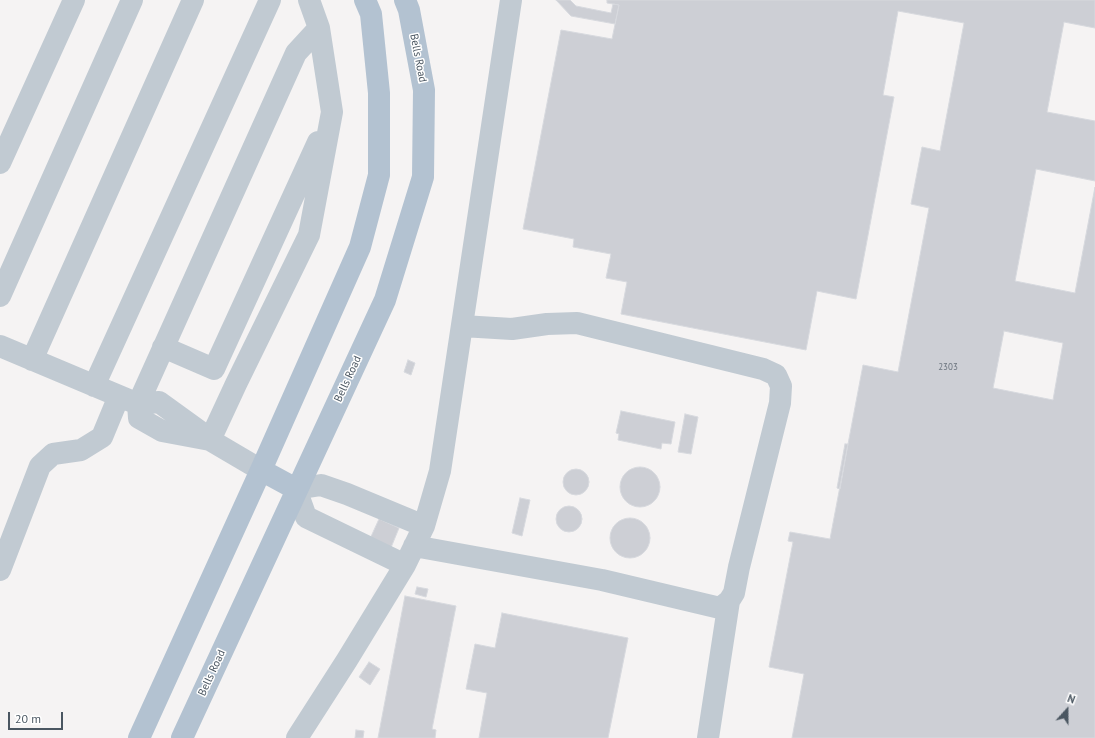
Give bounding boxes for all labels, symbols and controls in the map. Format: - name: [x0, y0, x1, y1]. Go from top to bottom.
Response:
- street label: Bells Road: [407, 33, 429, 83]
- street label: Bells Road: [332, 354, 364, 404]
- house number: 2303: [938, 362, 958, 372]
- street label: Bells Road: [196, 648, 228, 698]
- north arrow: [1047, 690, 1087, 730]
- text: N: [1065, 691, 1077, 707]
- scale bar: [10, 704, 65, 730]
- text: 20 m: [15, 711, 41, 726]

